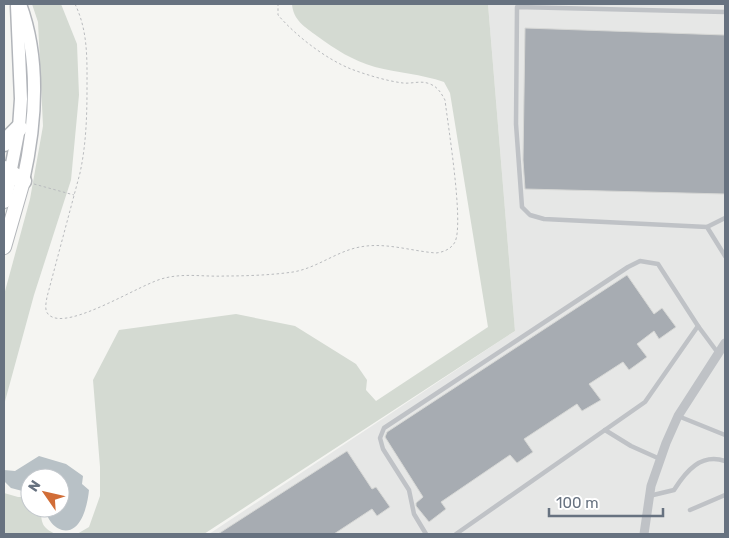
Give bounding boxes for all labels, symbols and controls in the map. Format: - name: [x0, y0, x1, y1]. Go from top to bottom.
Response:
- north arrow: [20, 468, 70, 518]
- text: N: [25, 477, 45, 495]
- scale bar: [549, 486, 663, 518]
- text: 100 m: [556, 494, 598, 512]

